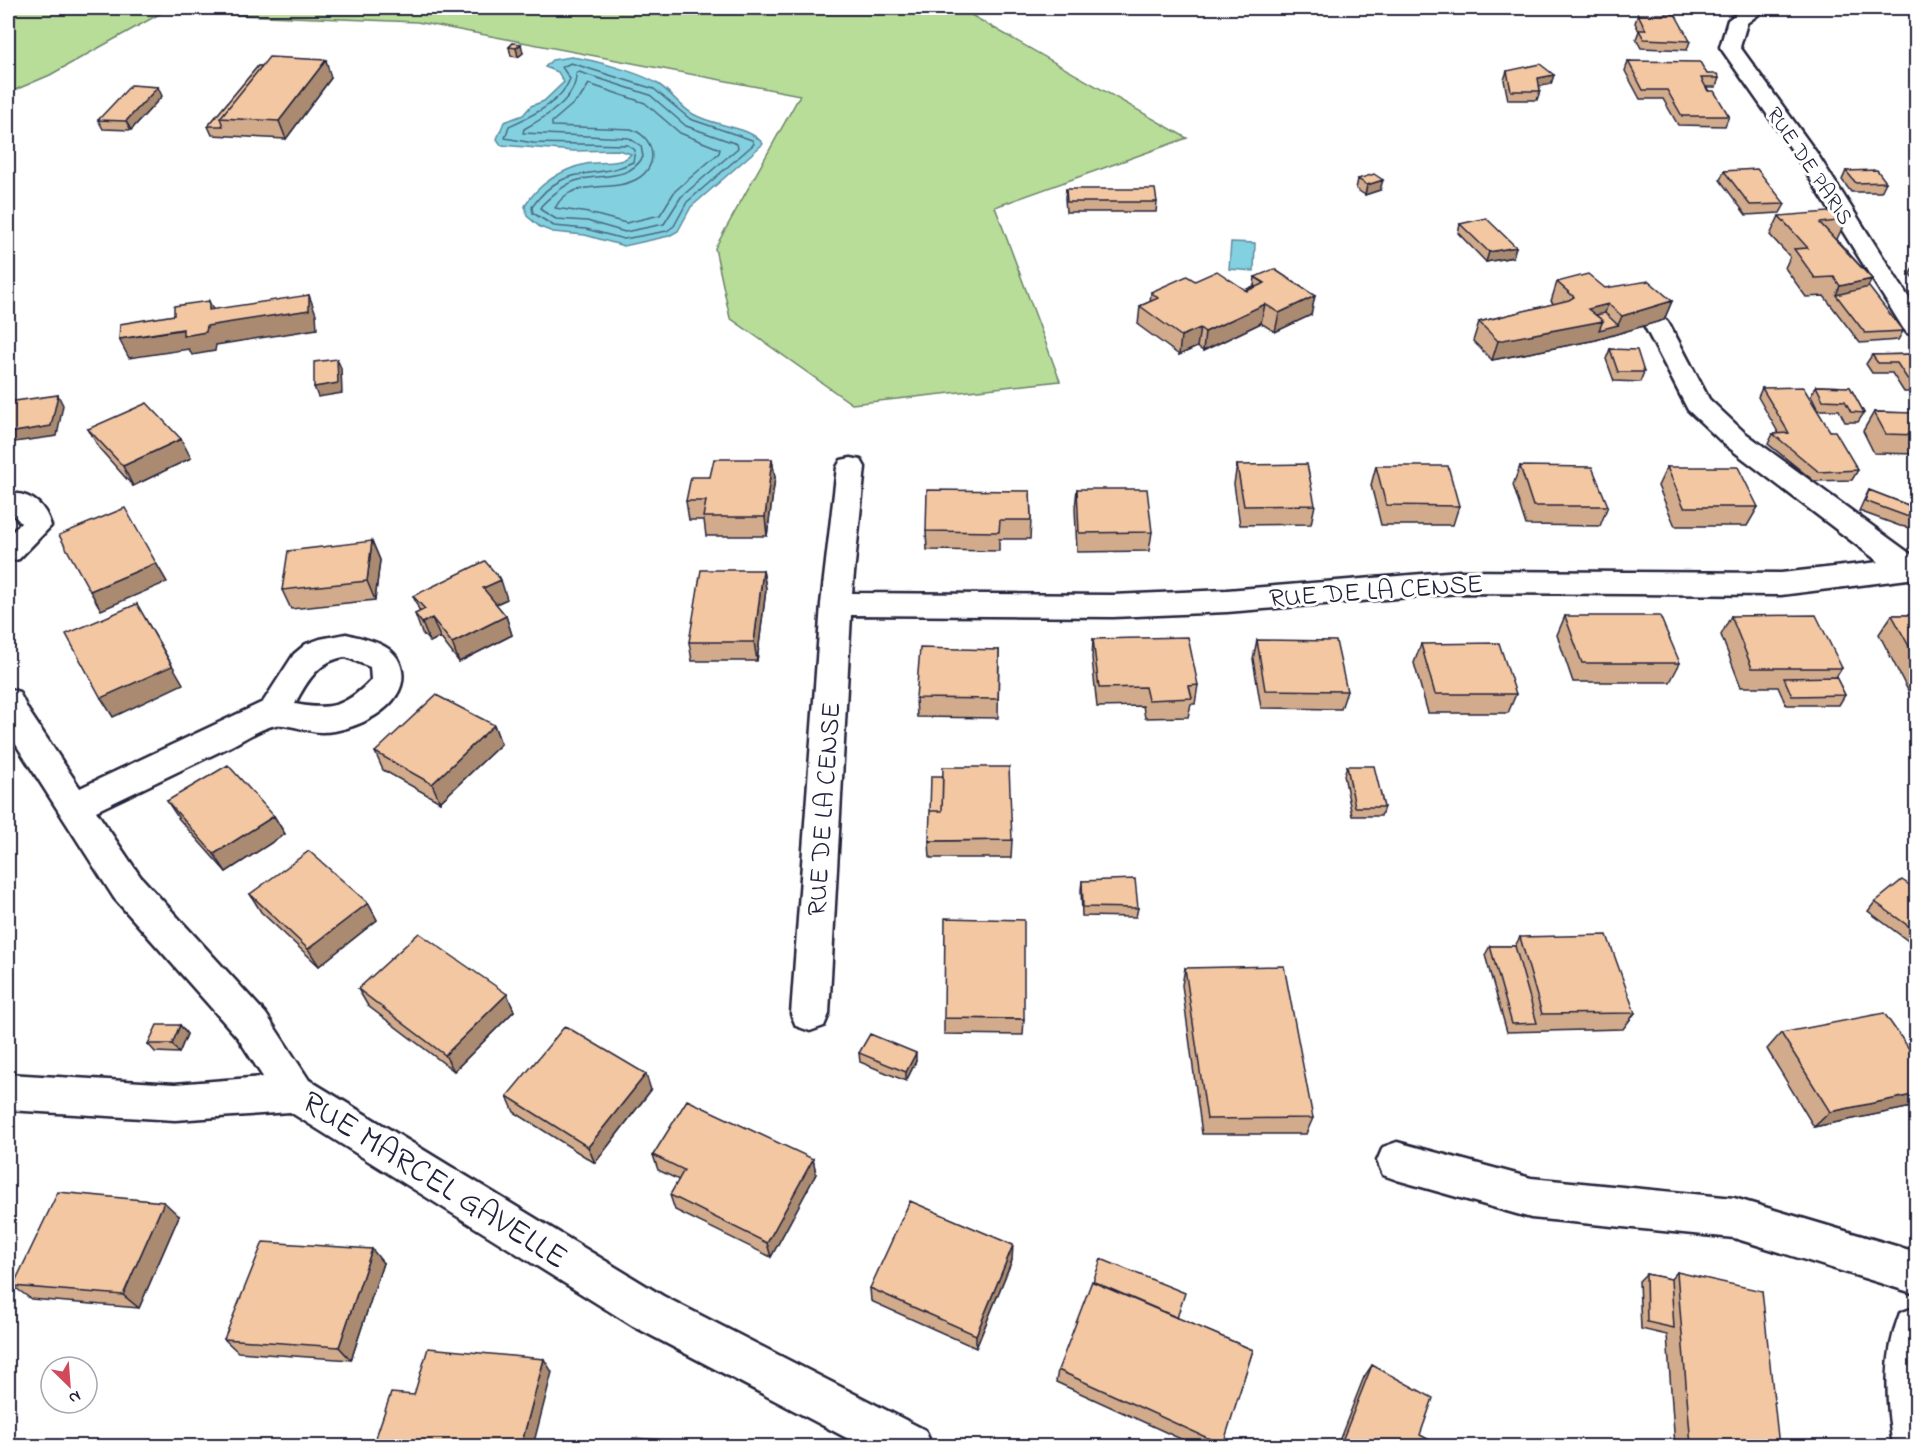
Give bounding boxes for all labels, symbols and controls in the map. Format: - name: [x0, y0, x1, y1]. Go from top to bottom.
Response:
- street label: RUE DE PARIS: [1757, 101, 1860, 232]
- street label: RUE DE LA CENSE: [1268, 566, 1485, 619]
- street label: RUE DE LA CENSE: [799, 701, 852, 918]
- street label: RUE MARCEL GAVELLE: [291, 1080, 576, 1283]
- north arrow: [39, 1355, 99, 1415]
- text: N: [64, 1384, 84, 1410]

